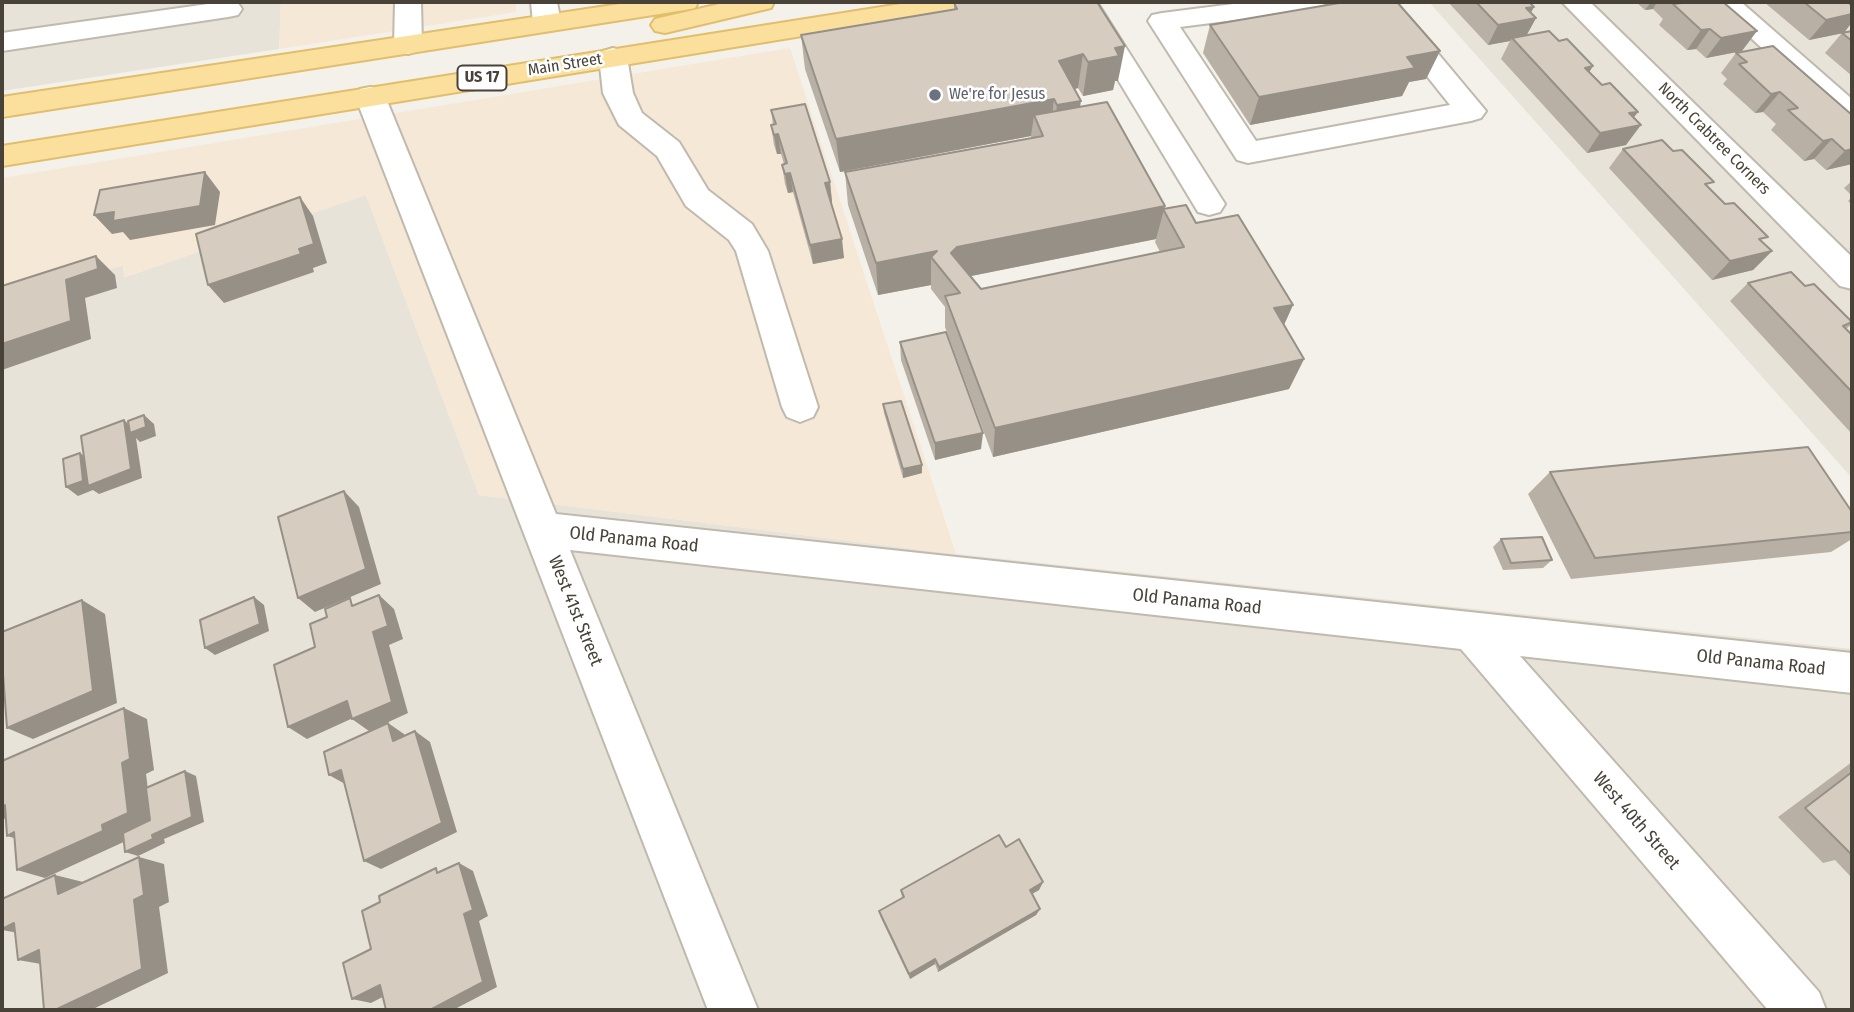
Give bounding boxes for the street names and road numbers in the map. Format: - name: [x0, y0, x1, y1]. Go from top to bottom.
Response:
- street label: Main Street: [527, 50, 603, 80]
- road number: US 17: [458, 66, 506, 90]
- street label: North Crabtree Corners: [1654, 79, 1774, 199]
- street label: Old Panama Road: [568, 522, 700, 558]
- street label: West 41st Street: [543, 553, 607, 669]
- street label: Old Panama Road: [1131, 584, 1263, 620]
- street label: Old Panama Road: [1695, 645, 1827, 681]
- street label: West 40th Street: [1588, 768, 1684, 874]

